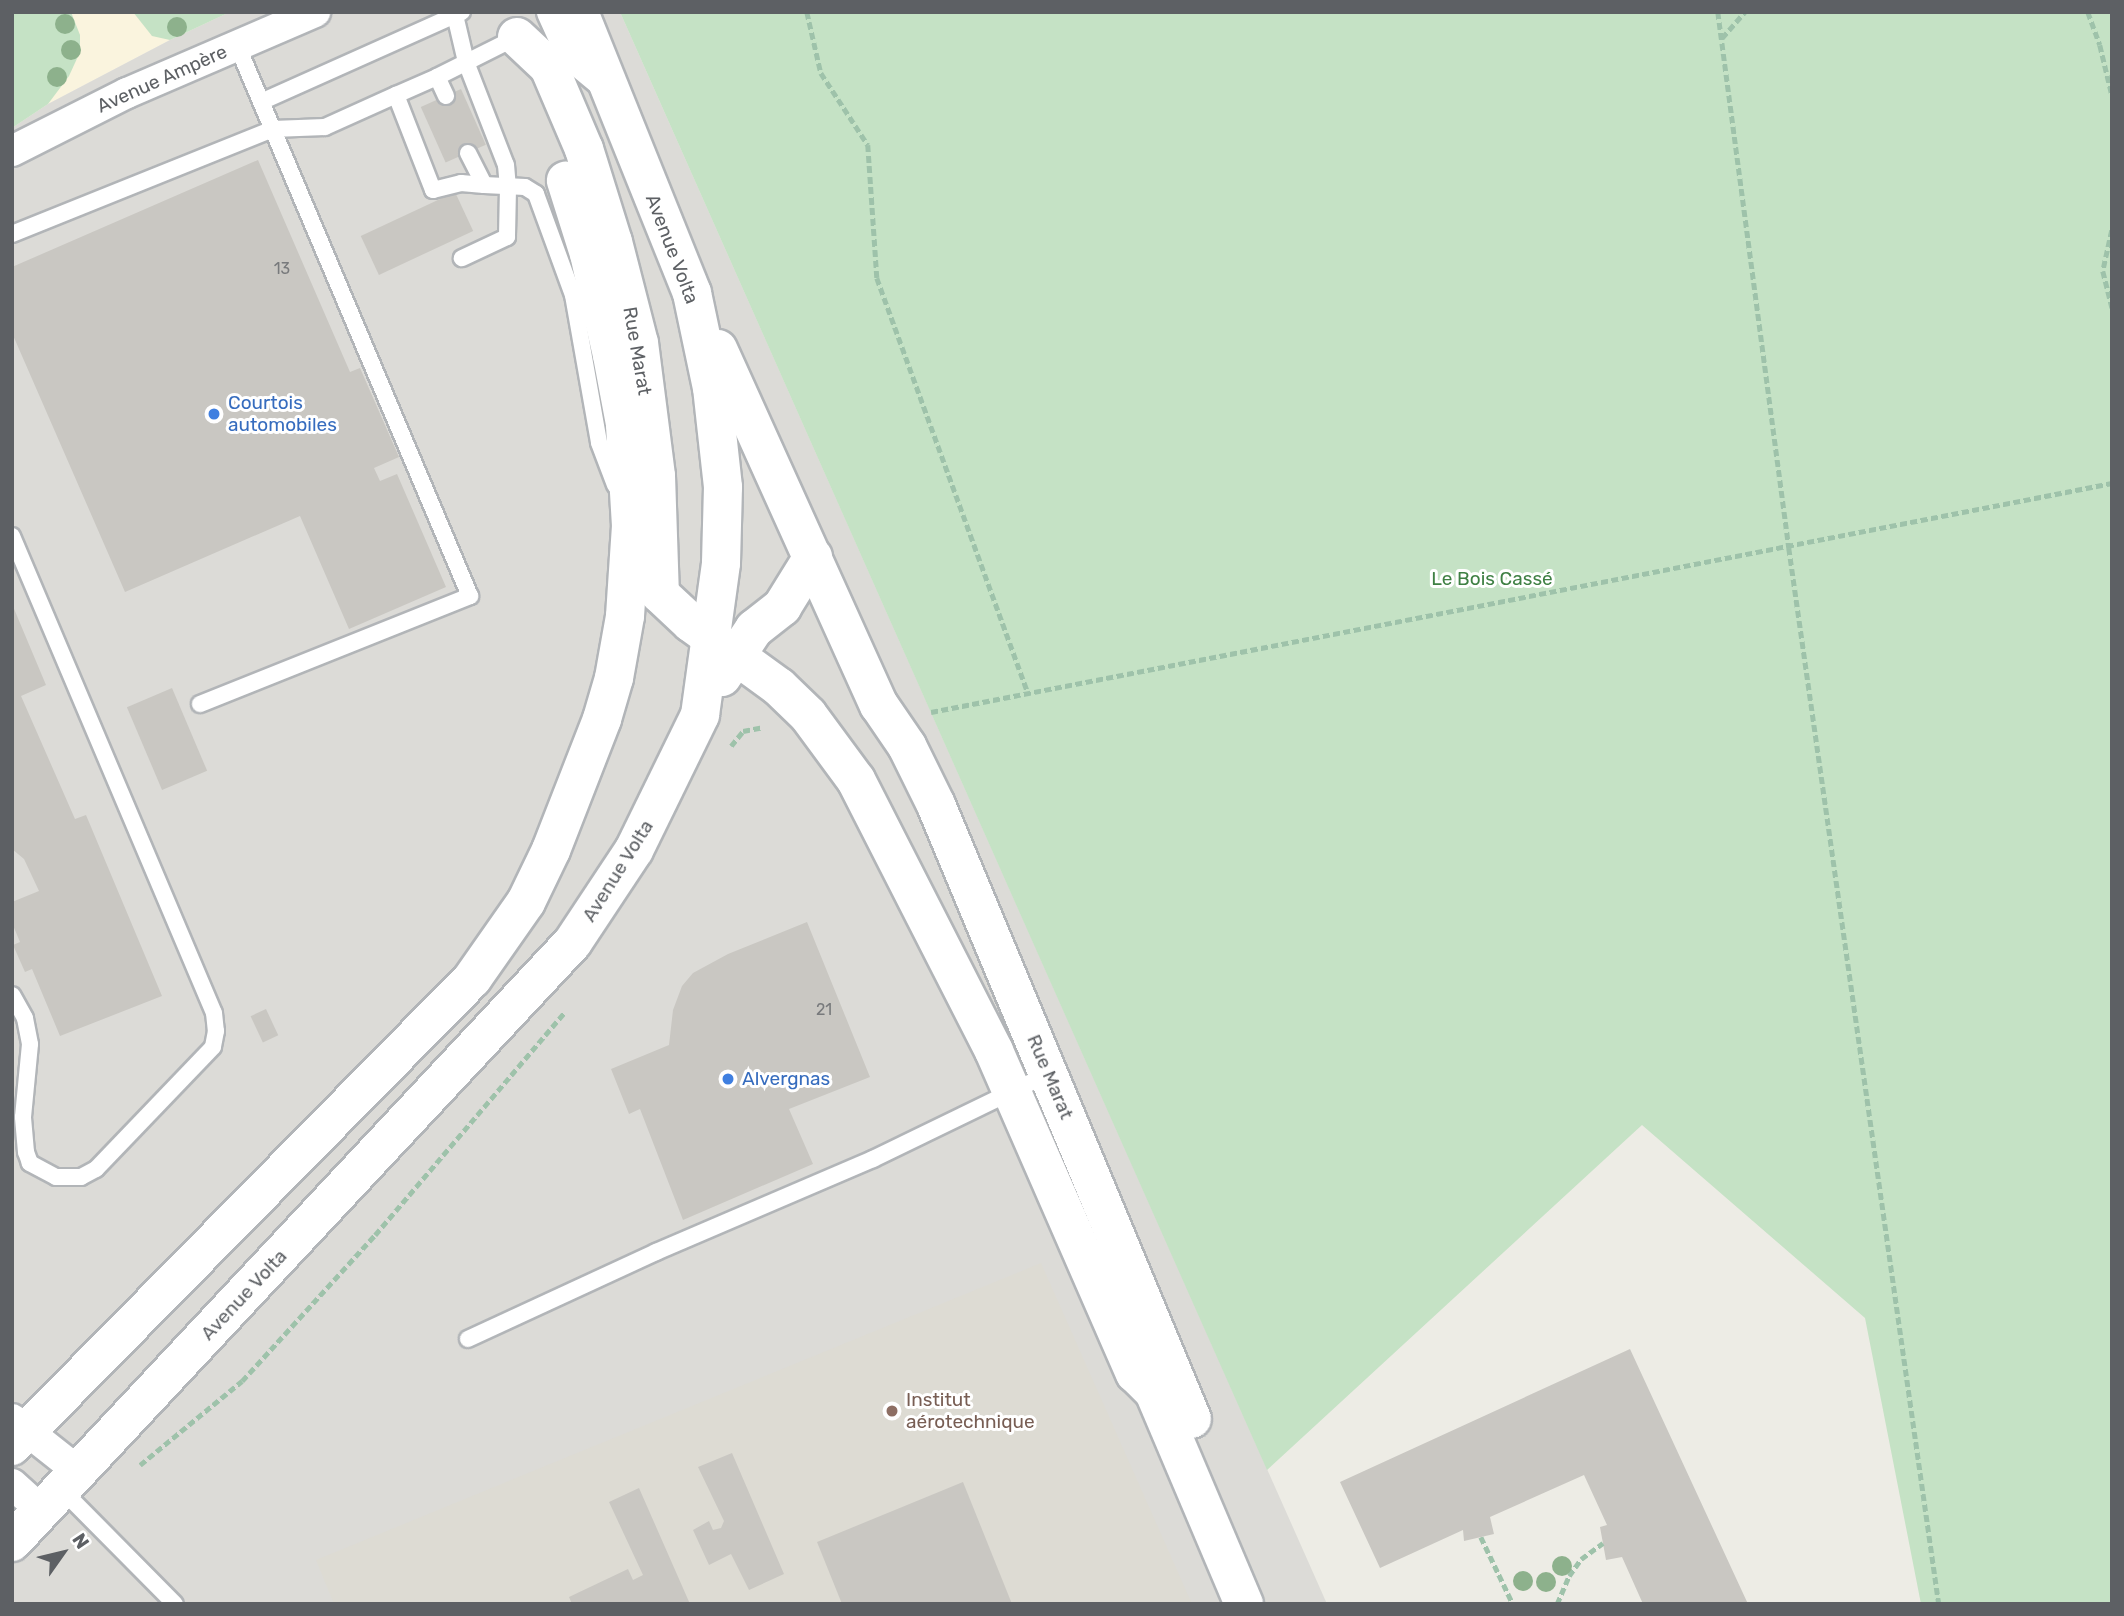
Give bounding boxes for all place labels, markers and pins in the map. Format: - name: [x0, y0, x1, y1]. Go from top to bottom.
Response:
- place label: Courtois automobiles: [228, 392, 337, 436]
- marker: Courtois automobiles: [206, 406, 222, 422]
- place label: Alvergnas: [742, 1068, 830, 1090]
- marker: Alvergnas: [720, 1071, 736, 1087]
- place label: Institut aérotechnique: [906, 1389, 1035, 1433]
- marker: Institut aérotechnique: [884, 1403, 900, 1419]

